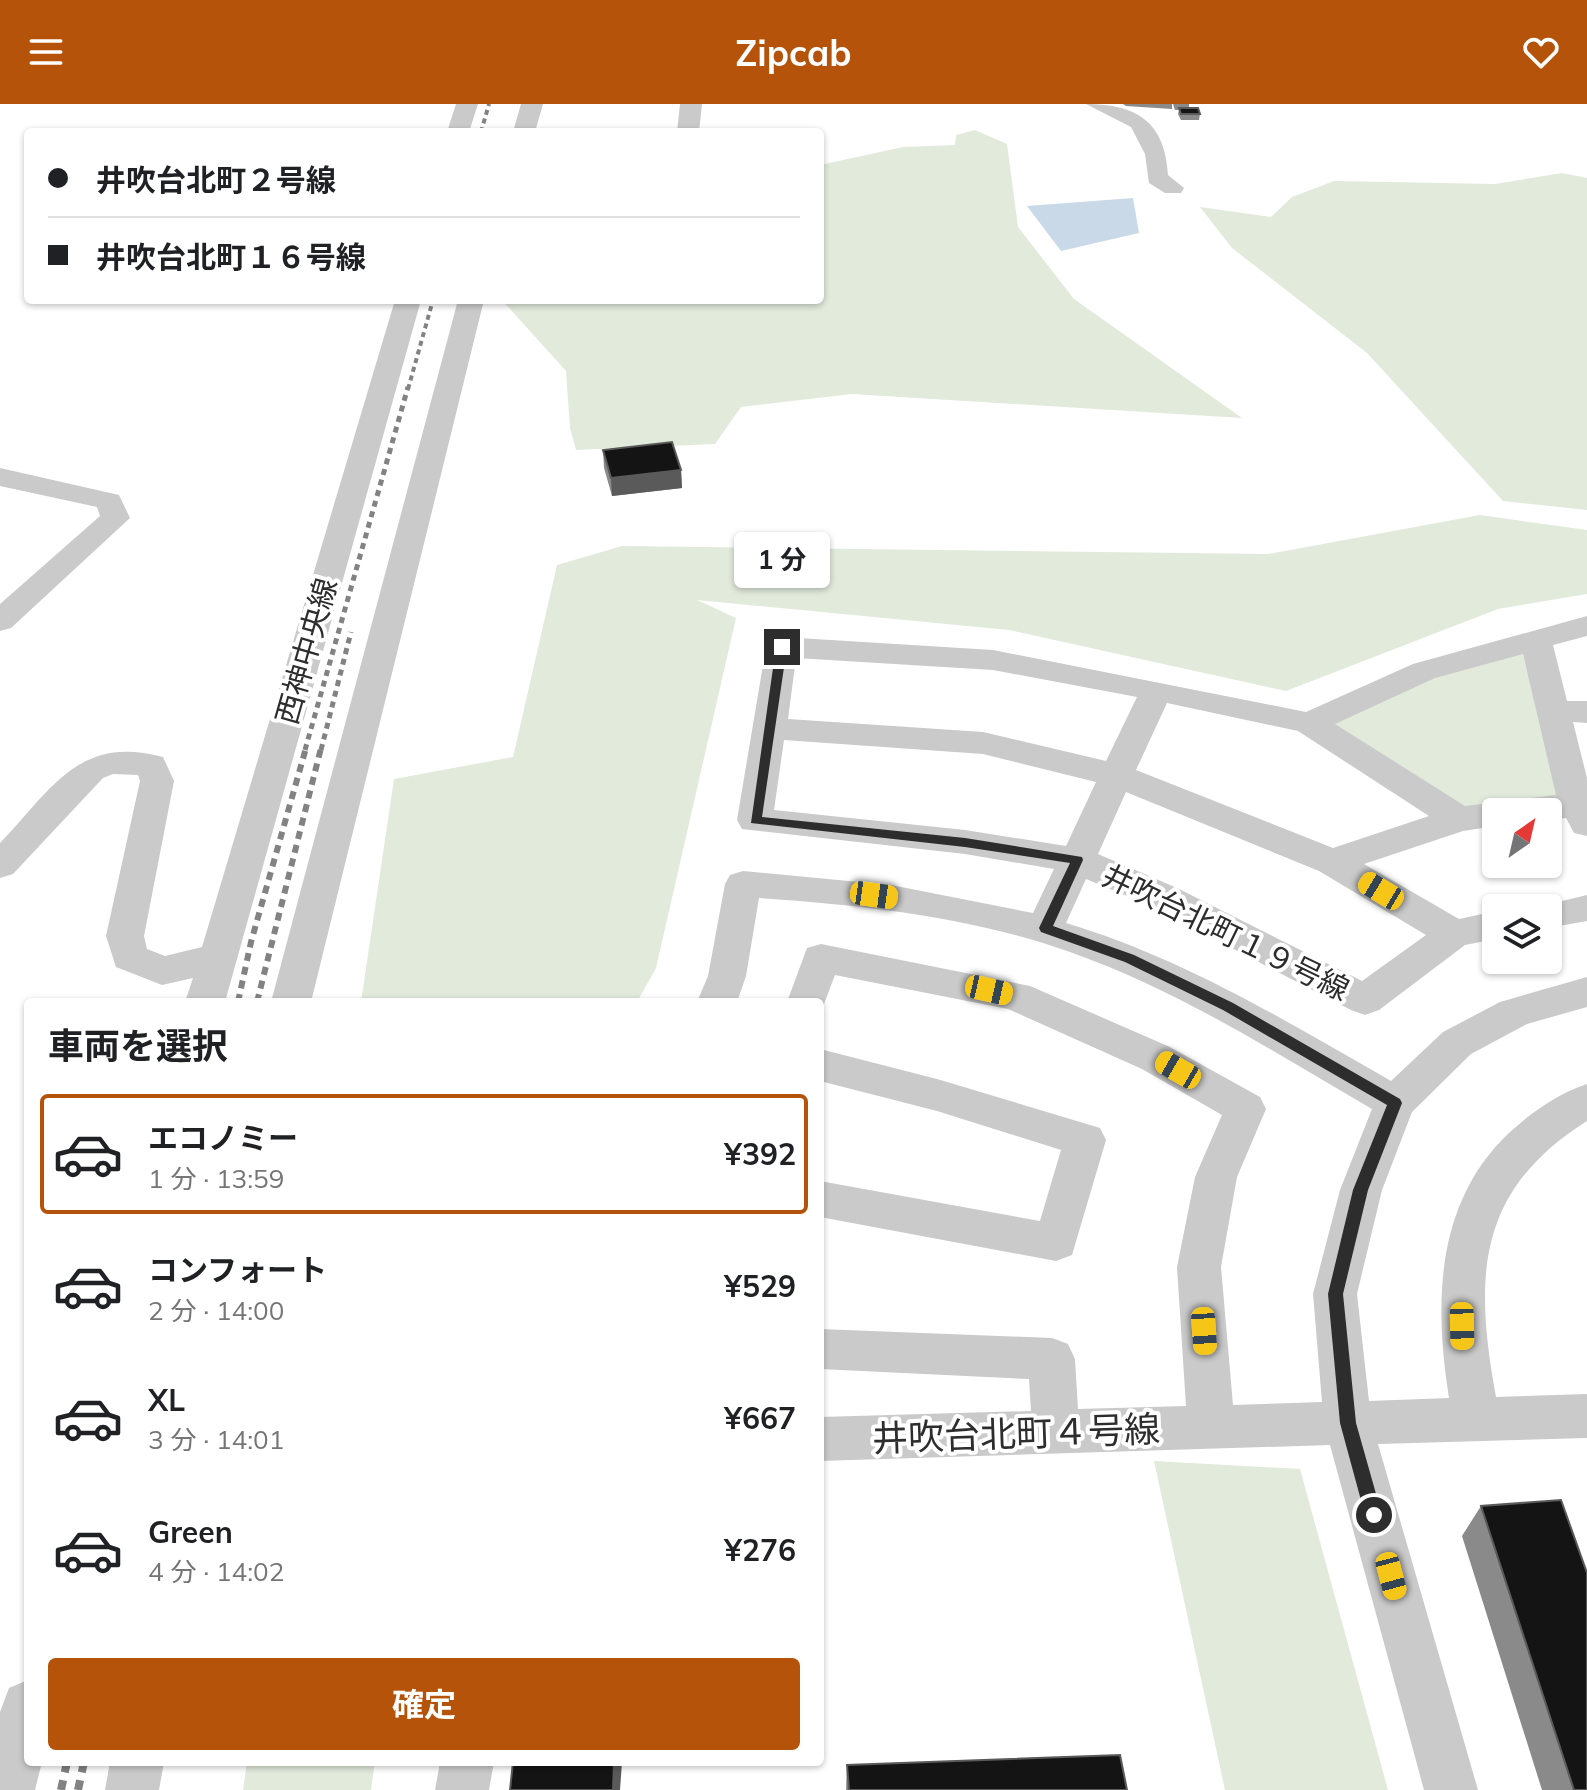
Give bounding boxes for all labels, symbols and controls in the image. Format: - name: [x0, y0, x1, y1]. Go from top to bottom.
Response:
- icon: menu: [24, 30, 68, 74]
- text: Zipcab: [735, 30, 852, 75]
- icon: heart: [1519, 30, 1563, 74]
- text: 井吹台北町２号線: [96, 161, 336, 199]
- text: 井吹台北町１６号線: [96, 238, 366, 276]
- callout: 1 分: [734, 531, 830, 587]
- text: 1 分: [758, 543, 806, 576]
- street label: 西神中央線: [267, 574, 345, 728]
- route end: [764, 629, 800, 665]
- north arrow: [1482, 798, 1562, 878]
- map controls: [1482, 798, 1562, 974]
- street label: 井吹台北町１９号線: [1096, 856, 1356, 1008]
- car: [1354, 868, 1408, 914]
- car: [849, 880, 899, 910]
- button: layers: [1482, 894, 1562, 974]
- car: [963, 973, 1015, 1007]
- text: 車両を選択: [48, 1023, 228, 1068]
- car: [1151, 1048, 1205, 1092]
- icon: car: [52, 1118, 124, 1190]
- text: エコノミー: [148, 1119, 298, 1157]
- text: ¥392: [724, 1135, 796, 1173]
- text: 1 分 · 13:59: [148, 1162, 284, 1195]
- icon: car: [52, 1250, 124, 1322]
- text: コンフォート: [148, 1251, 327, 1289]
- text: ¥529: [724, 1267, 796, 1305]
- text: 2 分 · 14:00: [148, 1294, 284, 1327]
- car: [1450, 1302, 1474, 1350]
- car: [1190, 1306, 1218, 1356]
- text: XL: [148, 1381, 185, 1419]
- icon: car: [52, 1382, 124, 1454]
- text: ¥667: [724, 1399, 796, 1437]
- street label: 井吹台北町４号線: [871, 1405, 1161, 1461]
- text: 3 分 · 14:01: [148, 1423, 284, 1456]
- route start: [1356, 1497, 1392, 1533]
- text: Green: [148, 1513, 233, 1551]
- icon: car: [52, 1514, 124, 1586]
- text: ¥276: [724, 1531, 796, 1569]
- car: [1373, 1550, 1409, 1602]
- text: 4 分 · 14:02: [148, 1555, 284, 1588]
- button: 確定: [48, 1658, 800, 1750]

